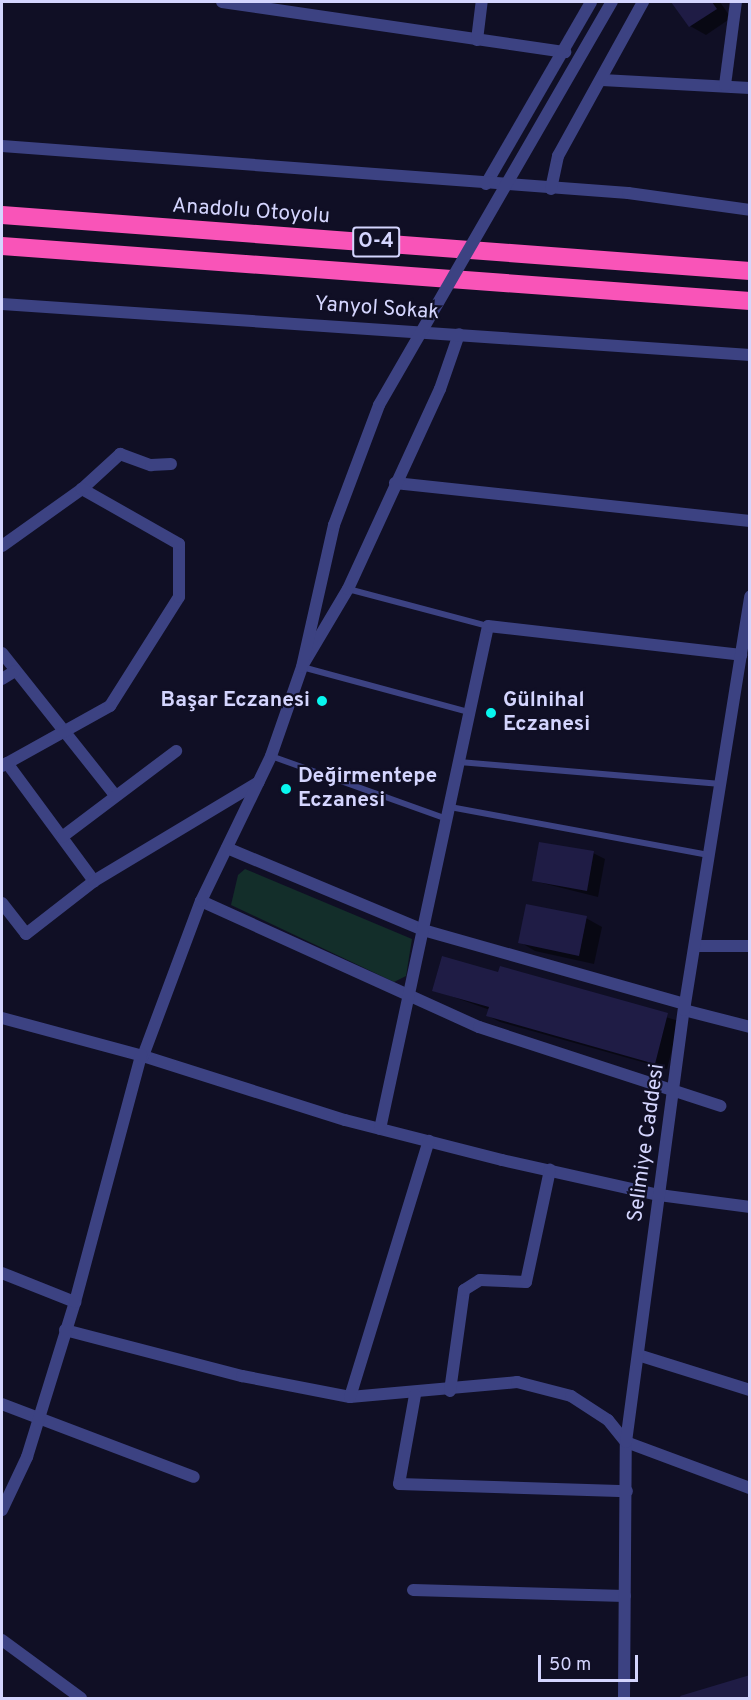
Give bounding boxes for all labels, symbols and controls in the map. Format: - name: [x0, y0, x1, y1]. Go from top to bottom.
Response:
- street label: Anadolu Otoyolu: [171, 194, 331, 230]
- road number: O-4: [352, 225, 400, 259]
- street label: Yanyol Sokak: [314, 292, 440, 326]
- place label: Başar Eczanesi: [161, 688, 310, 714]
- place label: Gülnihal Eczanesi: [503, 688, 590, 738]
- marker: Başar Eczanesi: [315, 694, 329, 708]
- marker: Gülnihal Eczanesi: [484, 706, 498, 720]
- place label: Değirmentepe Eczanesi: [298, 764, 437, 814]
- marker: Değirmentepe Eczanesi: [279, 782, 293, 796]
- street label: Selimiye Caddesi: [623, 1062, 671, 1224]
- scale bar: [541, 1643, 642, 1681]
- text: 50 m: [549, 1654, 591, 1677]

